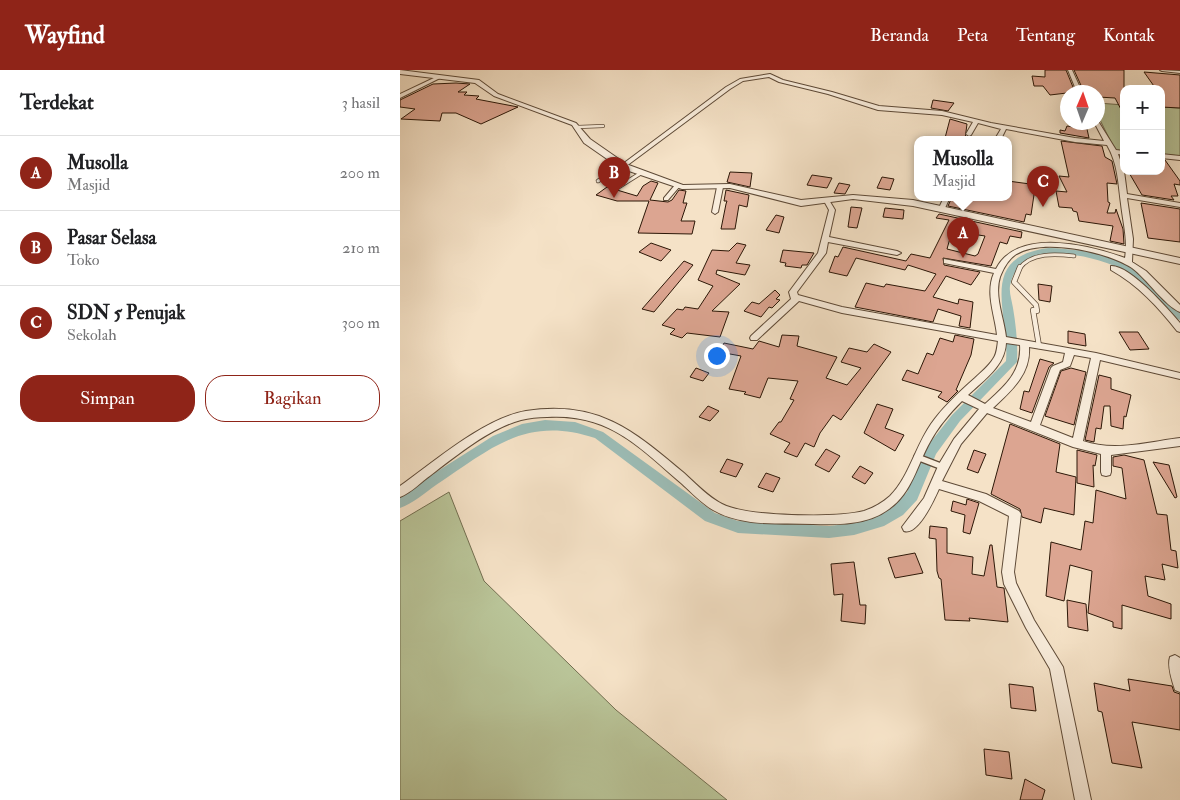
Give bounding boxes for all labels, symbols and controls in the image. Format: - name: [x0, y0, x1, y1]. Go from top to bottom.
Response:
- text: Wayfind: [25, 20, 105, 51]
- text: Beranda: [870, 24, 929, 47]
- text: Peta: [957, 24, 988, 47]
- text: Tentang: [1016, 24, 1075, 47]
- text: Kontak: [1103, 24, 1155, 47]
- north arrow: [1060, 85, 1105, 130]
- map controls: [1120, 85, 1165, 175]
- button: +: [1120, 85, 1165, 130]
- text: Terdekat: [20, 89, 94, 116]
- text: 3 hasil: [342, 93, 380, 113]
- button: −: [1120, 130, 1165, 175]
- popup: [914, 136, 1012, 201]
- text: Musolla: [932, 147, 994, 171]
- text: Musolla: [67, 151, 128, 175]
- pin: B: [598, 157, 630, 198]
- text: A: [31, 163, 41, 183]
- text: 200 m: [340, 163, 380, 183]
- pin: C: [1027, 166, 1059, 207]
- text: Masjid: [932, 171, 976, 191]
- text: Masjid: [67, 175, 110, 195]
- pin: A: [947, 217, 979, 258]
- text: Pasar Selasa: [67, 226, 156, 250]
- text: B: [31, 238, 41, 258]
- text: 210 m: [342, 238, 380, 258]
- text: Toko: [67, 250, 100, 270]
- text: SDN 5 Penujak: [67, 301, 185, 325]
- text: C: [30, 313, 42, 333]
- text: 300 m: [342, 313, 380, 333]
- text: Sekolah: [67, 325, 117, 345]
- your location: [704, 343, 730, 369]
- button: Simpan: [20, 375, 195, 422]
- button: Bagikan: [205, 375, 380, 422]

